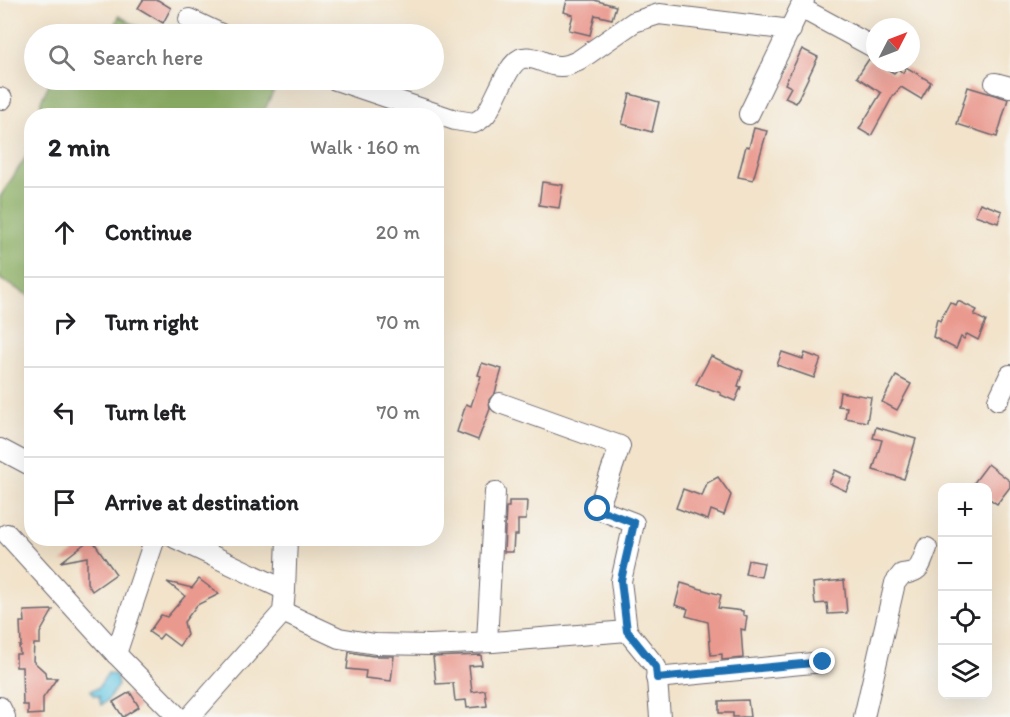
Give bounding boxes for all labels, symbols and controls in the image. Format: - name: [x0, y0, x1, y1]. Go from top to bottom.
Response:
- north arrow: [866, 18, 920, 72]
- search box: [24, 24, 444, 90]
- icon: search: [45, 41, 78, 74]
- text: Search here: [93, 44, 203, 71]
- text: 2 min: [48, 131, 110, 163]
- text: Walk · 160 m: [310, 135, 420, 159]
- icon: ahead: [48, 216, 81, 249]
- text: Continue: [105, 219, 192, 246]
- text: 20 m: [376, 220, 420, 244]
- icon: right: [48, 306, 81, 339]
- text: Turn right: [105, 309, 199, 336]
- text: 70 m: [376, 310, 420, 334]
- icon: left: [48, 396, 81, 429]
- text: Turn left: [105, 399, 186, 426]
- text: 70 m: [376, 400, 420, 424]
- map controls: [938, 483, 992, 699]
- button: +: [938, 483, 992, 537]
- icon: arrive: [48, 486, 81, 519]
- text: Arrive at destination: [105, 489, 299, 516]
- route start: [584, 495, 610, 521]
- button: −: [938, 537, 992, 591]
- button: locate: [938, 591, 992, 645]
- button: layers: [938, 645, 992, 699]
- route end: [809, 648, 835, 674]

